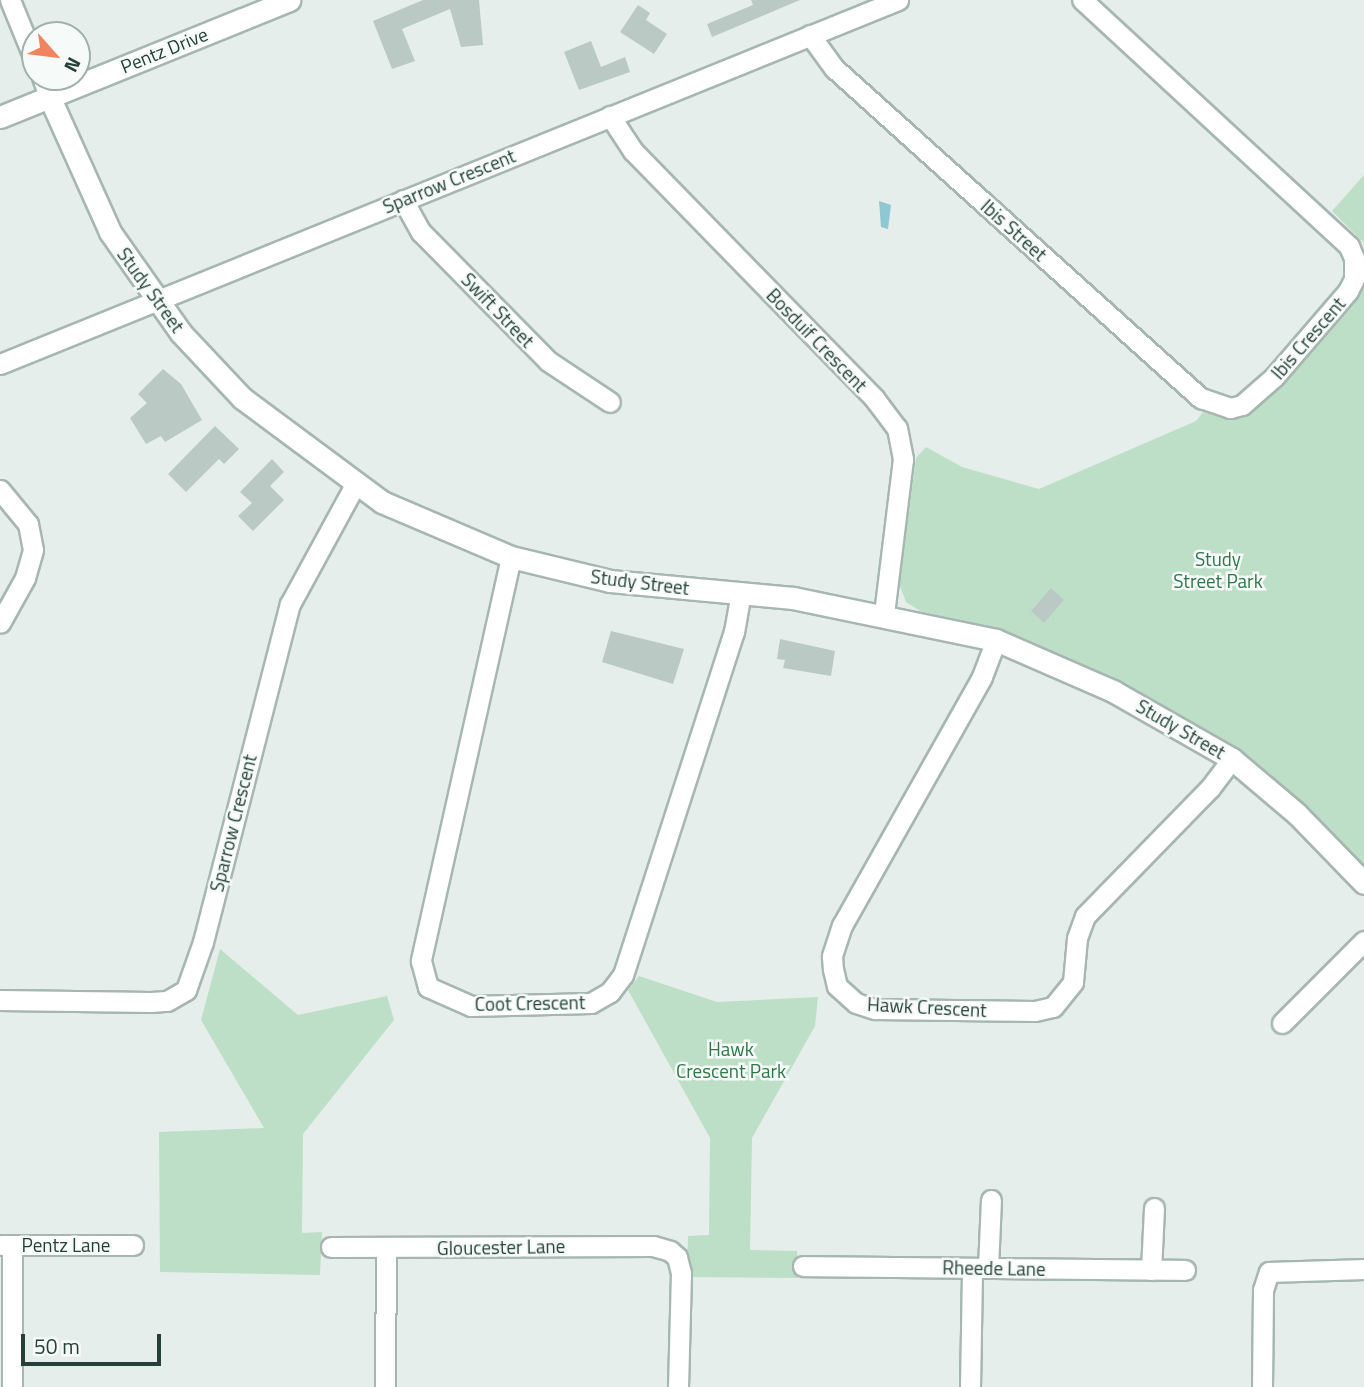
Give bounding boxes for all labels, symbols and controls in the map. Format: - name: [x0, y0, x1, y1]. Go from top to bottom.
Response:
- north arrow: [21, 21, 91, 91]
- street label: Pentz Drive: [117, 22, 211, 78]
- text: N: [57, 53, 89, 78]
- street label: Sparrow Crescent: [379, 144, 519, 218]
- street label: Ibis Street: [976, 194, 1052, 266]
- street label: Study Street: [113, 243, 189, 337]
- street label: Swift Street: [457, 268, 539, 352]
- street label: Bosduif Crescent: [762, 284, 872, 396]
- street label: Ibis Crescent: [1266, 292, 1350, 384]
- park label: Study Street Park: [1173, 548, 1263, 592]
- street label: Study Street: [589, 565, 691, 599]
- street label: Study Street: [1132, 694, 1230, 764]
- street label: Sparrow Crescent: [205, 752, 261, 894]
- street label: Coot Crescent: [474, 991, 586, 1015]
- street label: Hawk Crescent: [867, 992, 987, 1022]
- park label: Hawk Crescent Park: [676, 1038, 786, 1082]
- street label: Pentz Lane: [22, 1234, 110, 1256]
- street label: Gloucester Lane: [437, 1234, 565, 1260]
- street label: Rheede Lane: [942, 1256, 1046, 1280]
- scale bar: [24, 1320, 164, 1364]
- text: 50 m: [34, 1330, 80, 1362]

